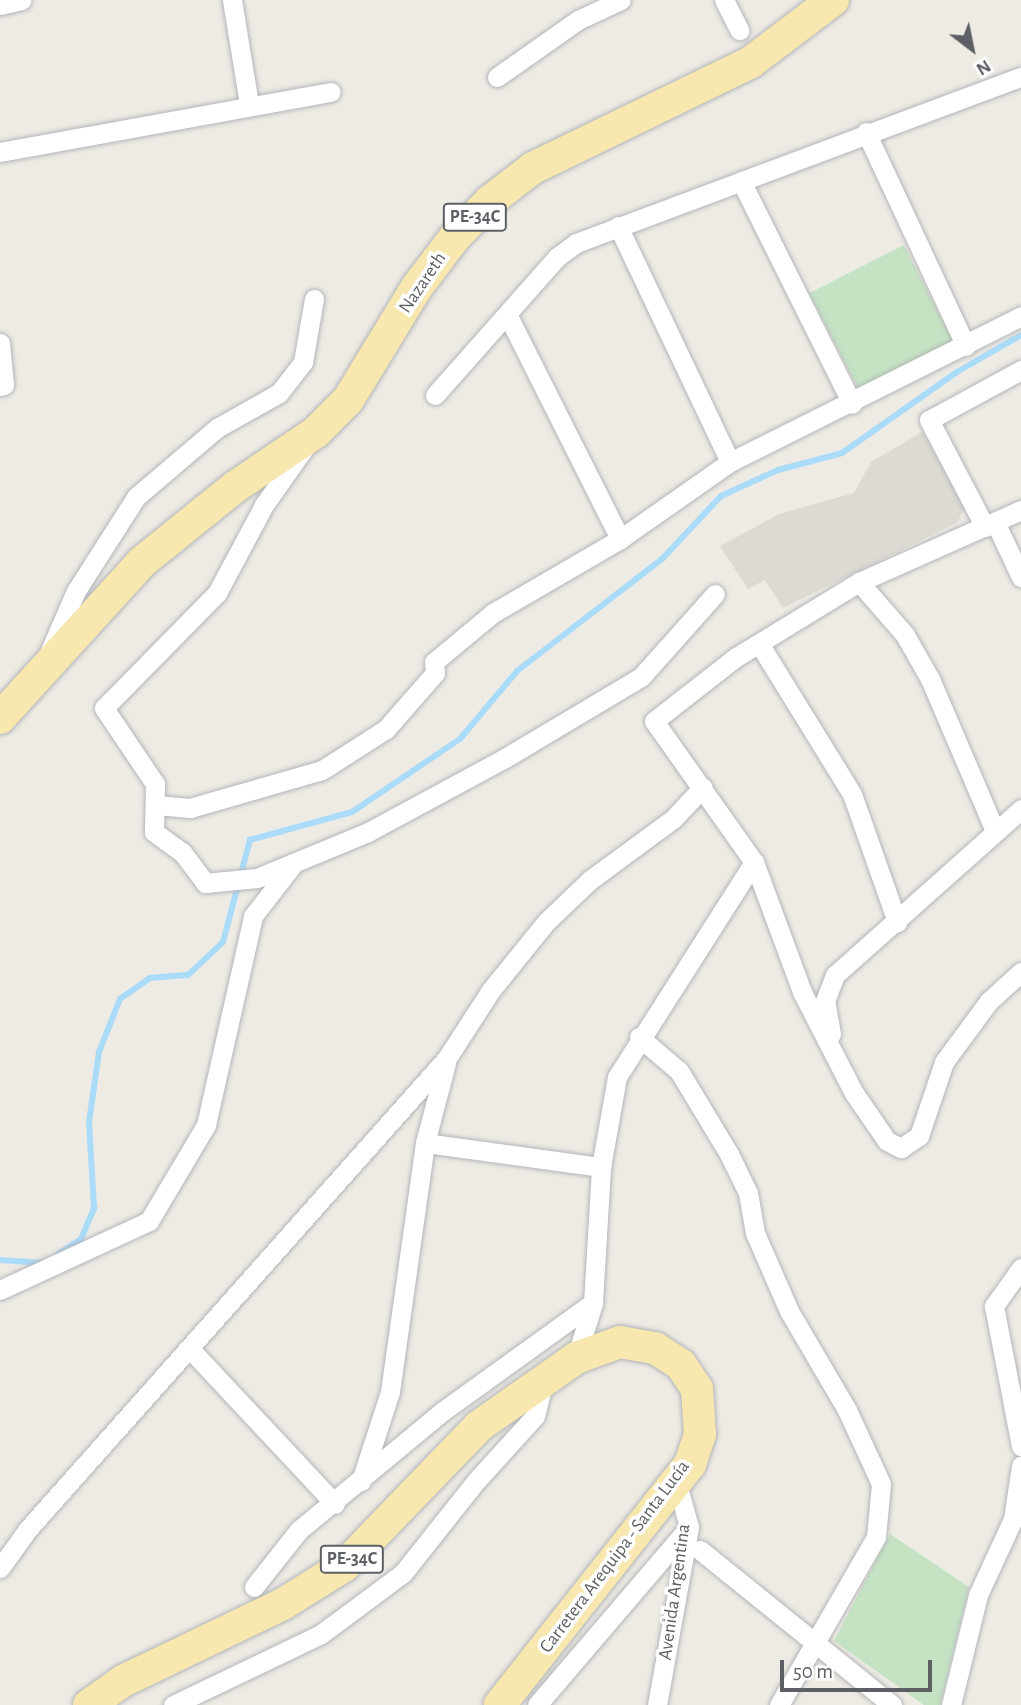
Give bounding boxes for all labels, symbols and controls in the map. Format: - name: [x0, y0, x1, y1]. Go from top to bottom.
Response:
- north arrow: [937, 14, 1007, 84]
- text: N: [973, 56, 994, 79]
- road number: PE-34C: [442, 202, 508, 232]
- street label: Nazareth: [394, 248, 452, 318]
- street label: Carretera Arequipa - Santa Lucía: [535, 1456, 695, 1658]
- street label: Avenida Argentina: [654, 1522, 696, 1662]
- road number: PE-34C: [319, 1544, 385, 1574]
- scale bar: [783, 1646, 935, 1690]
- text: 50 m: [793, 1661, 833, 1682]

